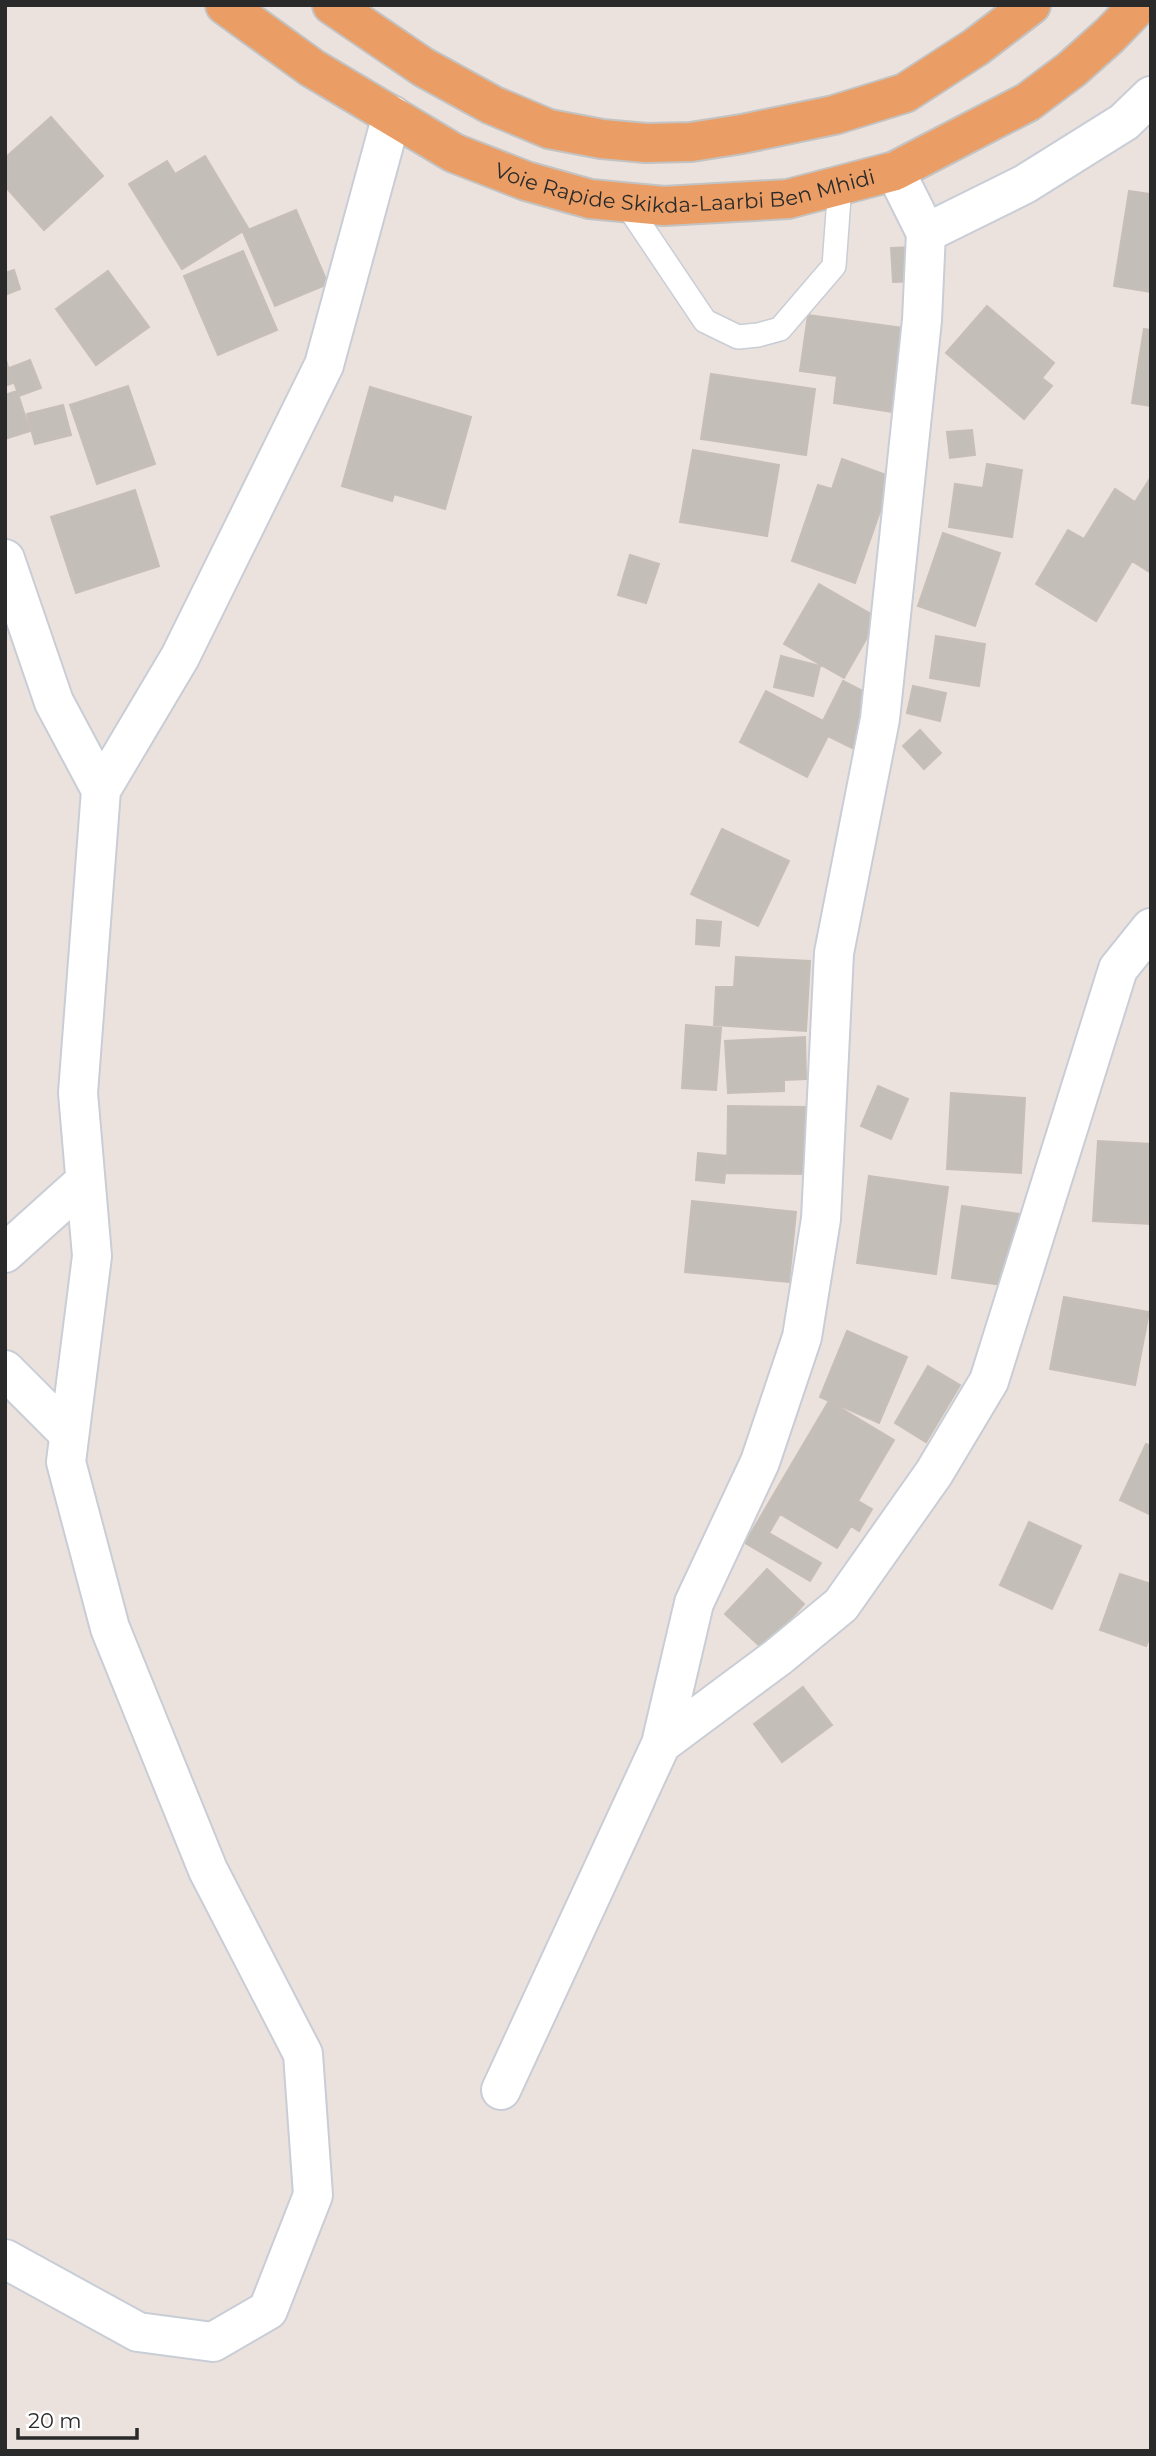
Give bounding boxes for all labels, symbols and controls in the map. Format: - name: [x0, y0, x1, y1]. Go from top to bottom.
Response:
- street label: Voie Rapide Skikda-Laarbi Ben Mhidi: [492, 153, 880, 185]
- text: Voie Rapide Skikda-Laarbi Ben Mhidi: [491, 157, 878, 218]
- scale bar: [18, 2396, 136, 2440]
- text: 20 m: [28, 2408, 82, 2433]

